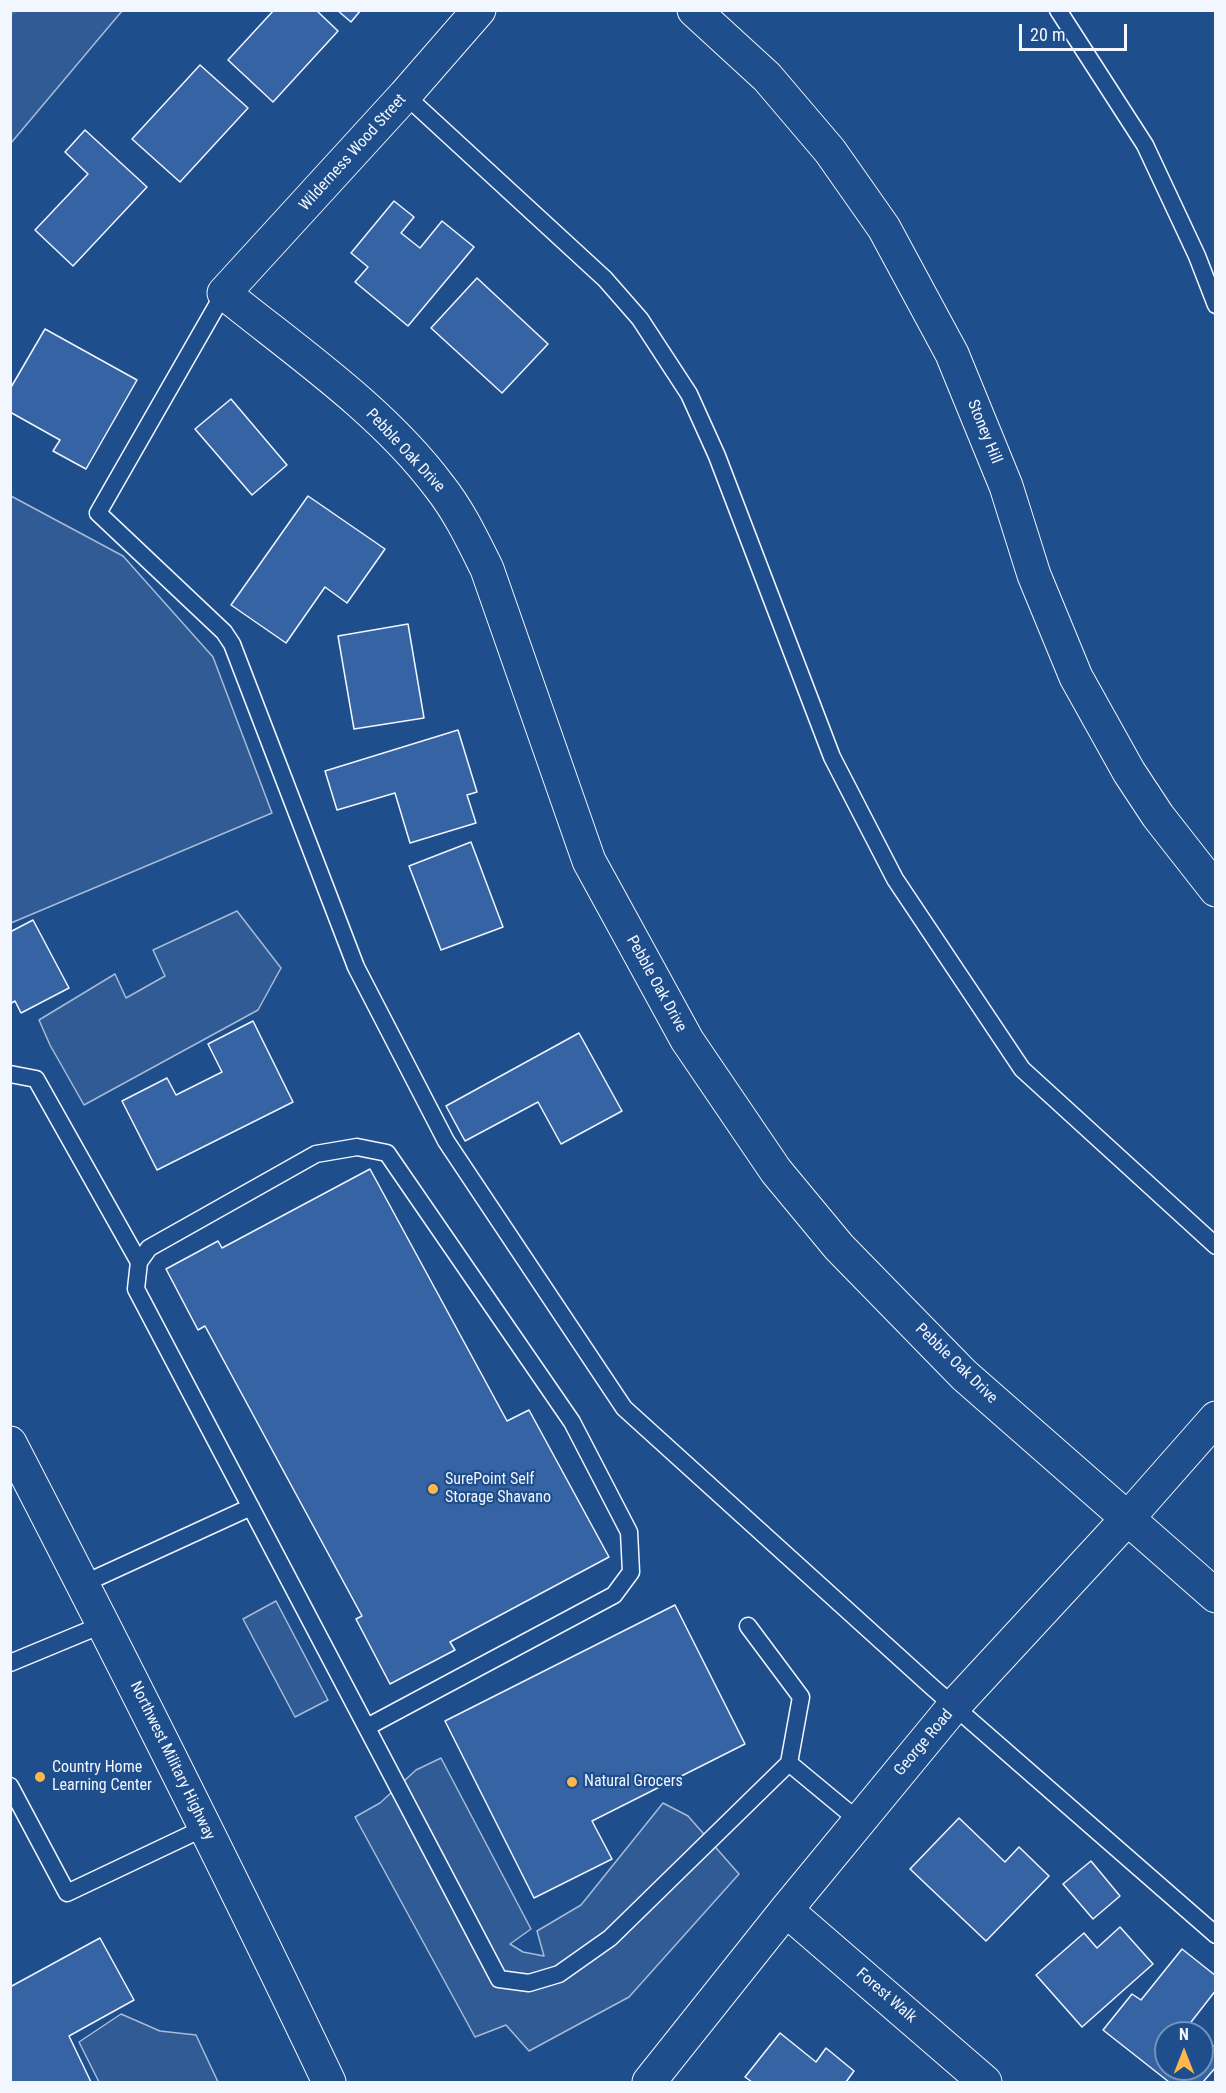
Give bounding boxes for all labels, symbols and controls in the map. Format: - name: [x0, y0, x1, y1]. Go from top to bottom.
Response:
- scale bar: [1022, 12, 1130, 50]
- text: 20 m: [1030, 24, 1065, 45]
- street label: Wilderness Wood Street: [296, 91, 410, 215]
- street label: Stoney Hill: [962, 397, 1006, 467]
- street label: Pebble Oak Drive: [362, 405, 448, 497]
- street label: Pebble Oak Drive: [622, 933, 690, 1035]
- street label: Pebble Oak Drive: [911, 1320, 1001, 1408]
- place label: SurePoint Self Storage Shavano: [445, 1470, 551, 1508]
- marker: SurePoint Self Storage Shavano: [426, 1482, 440, 1496]
- street label: Northwest Military Highway: [125, 1679, 219, 1843]
- street label: George Road: [891, 1706, 957, 1780]
- place label: Country Home Learning Center: [52, 1758, 152, 1796]
- marker: Country Home Learning Center: [33, 1770, 47, 1784]
- place label: Natural Grocers: [584, 1772, 683, 1792]
- marker: Natural Grocers: [565, 1775, 579, 1789]
- street label: Forest Walk: [852, 1964, 920, 2028]
- north arrow: [1154, 2021, 1214, 2081]
- text: N: [1179, 2025, 1189, 2044]

